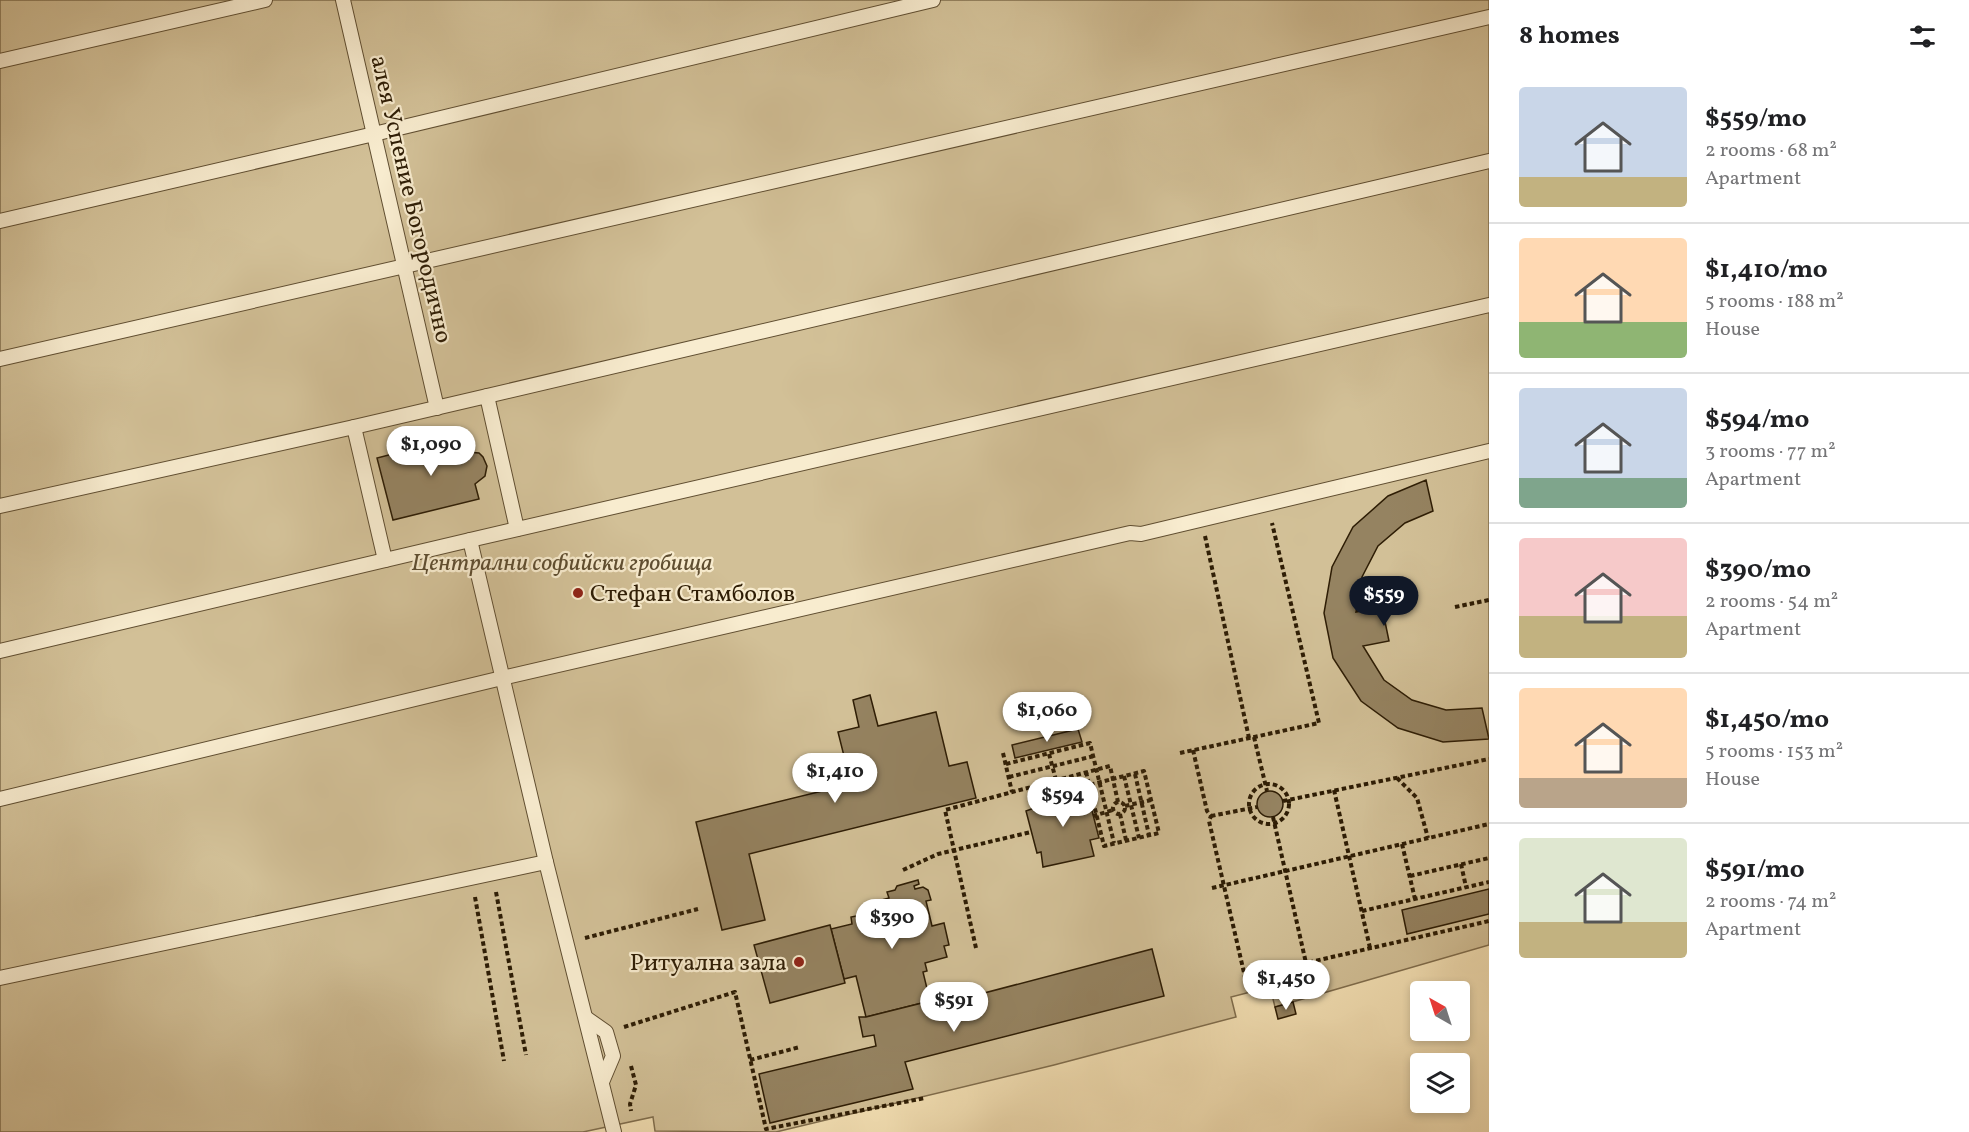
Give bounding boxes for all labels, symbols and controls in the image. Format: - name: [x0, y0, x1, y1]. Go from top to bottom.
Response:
- text: 8 homes: [1519, 18, 1620, 54]
- icon: filters: [1906, 20, 1939, 53]
- street label: алея Успение Богородично: [360, 52, 460, 347]
- text: $559/mo: [1705, 101, 1807, 137]
- icon: home: [1567, 111, 1639, 183]
- text: 2 rooms · 68 m²: [1705, 137, 1837, 165]
- text: Apartment: [1705, 165, 1801, 193]
- text: $1,410/mo: [1705, 252, 1828, 288]
- icon: home: [1567, 262, 1639, 334]
- text: 5 rooms · 188 m²: [1705, 288, 1844, 316]
- text: House: [1705, 316, 1760, 344]
- text: $594/mo: [1705, 402, 1809, 438]
- icon: home: [1567, 412, 1639, 484]
- pin: $1,090: [382, 426, 480, 477]
- text: $1,090: [401, 431, 461, 459]
- text: 3 rooms · 77 m²: [1705, 438, 1836, 466]
- text: Apartment: [1705, 466, 1801, 494]
- park label: Централни софийски гробища: [411, 547, 713, 581]
- text: $390/mo: [1705, 552, 1811, 588]
- icon: home: [1567, 562, 1639, 634]
- pin: $559: [1348, 576, 1420, 627]
- place label: Стефан Стамболов: [590, 578, 795, 612]
- text: $559: [1363, 581, 1405, 609]
- marker: Стефан Стамболов: [571, 586, 585, 600]
- text: 2 rooms · 54 m²: [1705, 588, 1838, 616]
- text: Apartment: [1705, 616, 1801, 644]
- pin: $1,060: [998, 692, 1096, 743]
- text: $1,060: [1017, 697, 1077, 725]
- text: $1,450/mo: [1705, 702, 1829, 738]
- icon: home: [1567, 712, 1639, 784]
- text: 5 rooms · 153 m²: [1705, 738, 1843, 766]
- pin: $1,410: [786, 753, 884, 804]
- text: $1,410: [806, 758, 864, 786]
- text: House: [1705, 766, 1760, 794]
- pin: $594: [1027, 777, 1099, 828]
- text: $594: [1041, 782, 1085, 810]
- text: $591/mo: [1705, 852, 1805, 888]
- icon: home: [1567, 862, 1639, 934]
- text: 2 rooms · 74 m²: [1705, 888, 1836, 916]
- pin: $390: [856, 899, 928, 950]
- text: $390: [870, 904, 914, 932]
- text: Apartment: [1705, 916, 1801, 944]
- place label: Ритуална зала: [630, 947, 787, 981]
- marker: Ритуална зала: [792, 955, 806, 969]
- pin: $1,450: [1237, 960, 1335, 1011]
- text: $1,450: [1257, 965, 1315, 993]
- north arrow: [1410, 981, 1470, 1041]
- map controls: [1410, 981, 1470, 1113]
- pin: $591: [918, 982, 990, 1033]
- text: $591: [934, 987, 974, 1015]
- button: layers: [1410, 1053, 1470, 1113]

